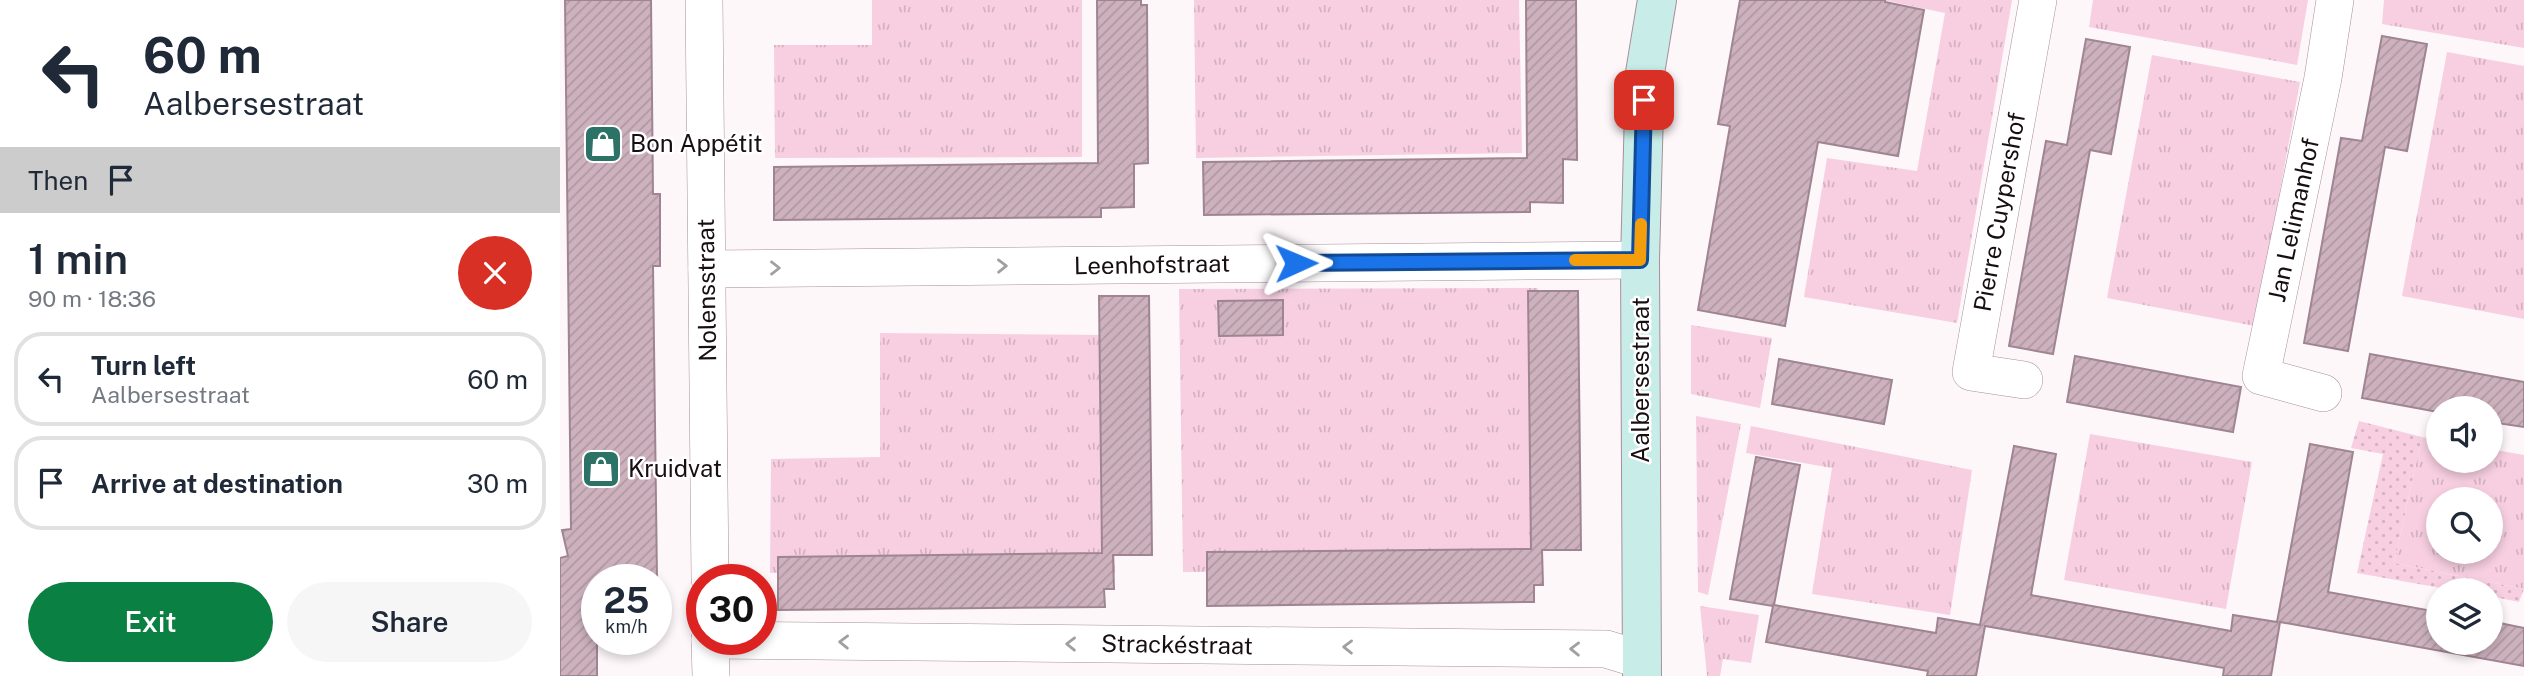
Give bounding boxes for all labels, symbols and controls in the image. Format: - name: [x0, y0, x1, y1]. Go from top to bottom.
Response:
- text: 60 m: [143, 26, 262, 84]
- icon: left: [28, 28, 119, 119]
- pin: [1614, 70, 1674, 130]
- icon: arrive: [1625, 81, 1663, 119]
- text: Aalbersestraat: [143, 85, 364, 122]
- street label: Pierre Cuypershof: [1968, 110, 2030, 314]
- shop icon: Bon Appétit: [582, 123, 624, 165]
- place label: Bon Appétit: [630, 129, 763, 157]
- street label: Jan Lelimanhof: [2262, 135, 2324, 304]
- icon: arrive: [102, 161, 140, 199]
- text: Then: [28, 165, 88, 196]
- street label: Nolensstraat: [691, 218, 721, 362]
- position arrow: [1259, 226, 1333, 300]
- text: 1 min: [28, 234, 128, 283]
- button: close: [458, 236, 532, 310]
- street label: Leenhofstraat: [1074, 249, 1230, 279]
- one-way arrow: [998, 258, 1008, 274]
- one-way arrow: [770, 260, 781, 276]
- text: 90 m · 18:36: [28, 285, 156, 312]
- street label: Aalbersestraat: [1626, 297, 1654, 463]
- text: Turn left: [91, 350, 196, 381]
- icon: left: [32, 360, 70, 398]
- text: 60 m: [467, 364, 528, 395]
- text: Aalbersestraat: [91, 381, 250, 408]
- map controls: [2426, 396, 2503, 655]
- button: sound: [2426, 396, 2503, 473]
- shop icon: Kruidvat: [580, 448, 622, 490]
- place label: Kruidvat: [628, 454, 722, 482]
- icon: arrive: [32, 464, 70, 502]
- text: Arrive at destination: [91, 468, 343, 499]
- text: 30 m: [467, 468, 528, 499]
- button: search: [2426, 487, 2503, 564]
- speed limit sign: 30: [686, 564, 777, 655]
- button: layers: [2426, 578, 2503, 655]
- text: 25: [604, 580, 649, 621]
- button: Exit: [28, 582, 273, 662]
- button: Share: [287, 582, 532, 662]
- text: km/h: [605, 616, 648, 637]
- street label: Strackéstraat: [1101, 629, 1253, 659]
- one-way arrow: [838, 634, 849, 649]
- one-way arrow: [1065, 636, 1076, 652]
- one-way arrow: [1342, 639, 1352, 655]
- one-way arrow: [1569, 641, 1580, 657]

